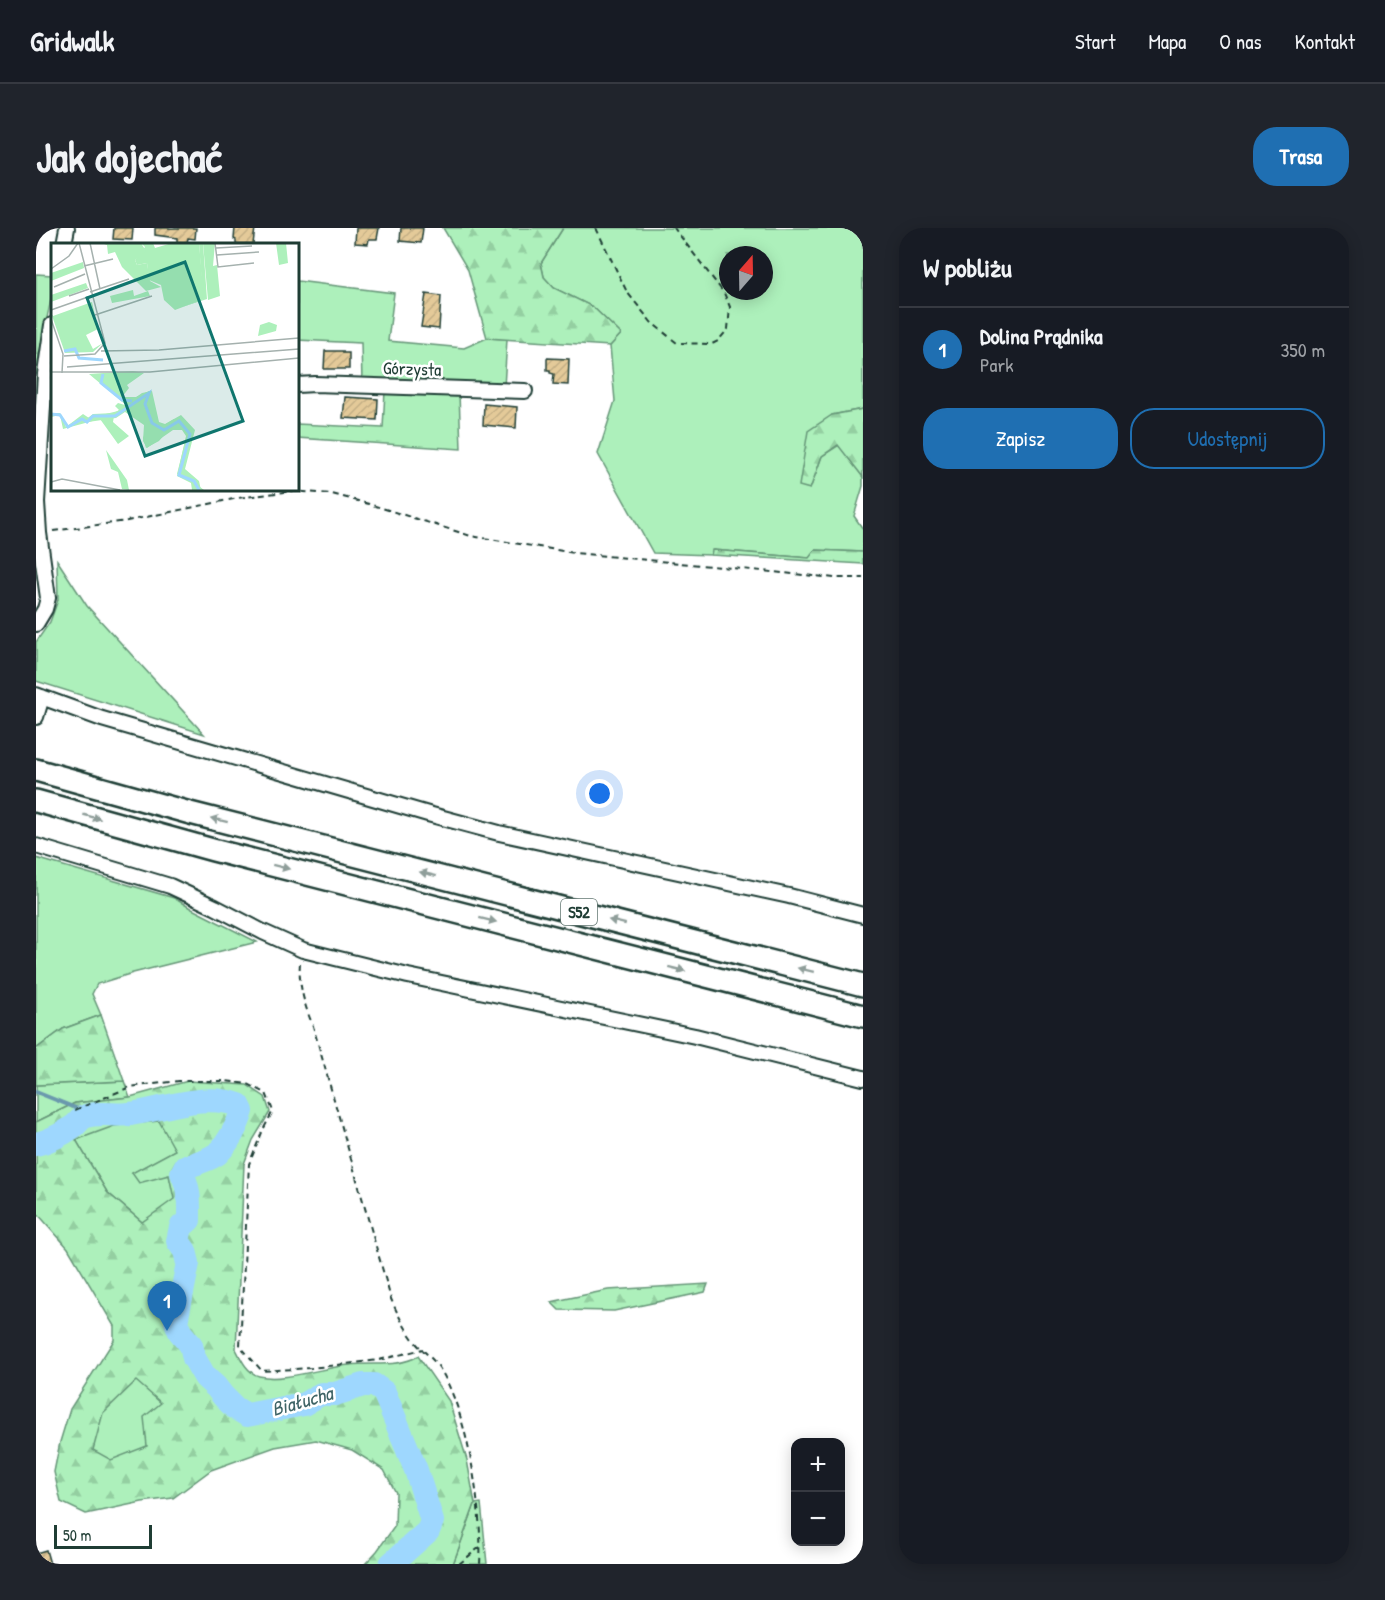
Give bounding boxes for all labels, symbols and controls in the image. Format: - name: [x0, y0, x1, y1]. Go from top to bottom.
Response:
- text: Gridwalk: [30, 22, 114, 60]
- text: Start: [1075, 27, 1115, 56]
- text: Mapa: [1148, 27, 1186, 56]
- text: O nas: [1219, 27, 1262, 56]
- text: Kontakt: [1295, 27, 1355, 56]
- button: Trasa: [1253, 127, 1349, 186]
- text: Jak dojechać: [36, 128, 222, 185]
- inset map: [51, 243, 298, 490]
- north arrow: [719, 246, 773, 300]
- text: W pobliżu: [923, 250, 1012, 285]
- text: Dolina Prądnika: [980, 321, 1103, 351]
- text: 1: [939, 336, 946, 363]
- text: 350 m: [1280, 336, 1325, 363]
- text: Park: [980, 351, 1013, 378]
- street label: Górzysta: [382, 355, 442, 382]
- button: Zapisz: [923, 408, 1118, 469]
- button: Udostępnij: [1130, 408, 1325, 469]
- your location: [585, 779, 614, 808]
- one-way arrow: [83, 813, 101, 822]
- one-way arrow: [210, 814, 228, 824]
- one-way arrow: [272, 863, 290, 873]
- one-way arrow: [419, 868, 438, 878]
- road number: S52: [561, 899, 597, 925]
- one-way arrow: [479, 916, 497, 925]
- one-way arrow: [608, 917, 626, 927]
- one-way arrow: [668, 964, 686, 974]
- one-way arrow: [797, 965, 815, 975]
- pin: 1: [148, 1282, 186, 1331]
- water label: Białucha: [268, 1378, 337, 1422]
- map controls: [791, 1438, 845, 1546]
- button: +: [791, 1438, 845, 1492]
- button: −: [791, 1492, 845, 1546]
- scale bar: [54, 1522, 152, 1550]
- text: 50 m: [63, 1524, 92, 1546]

